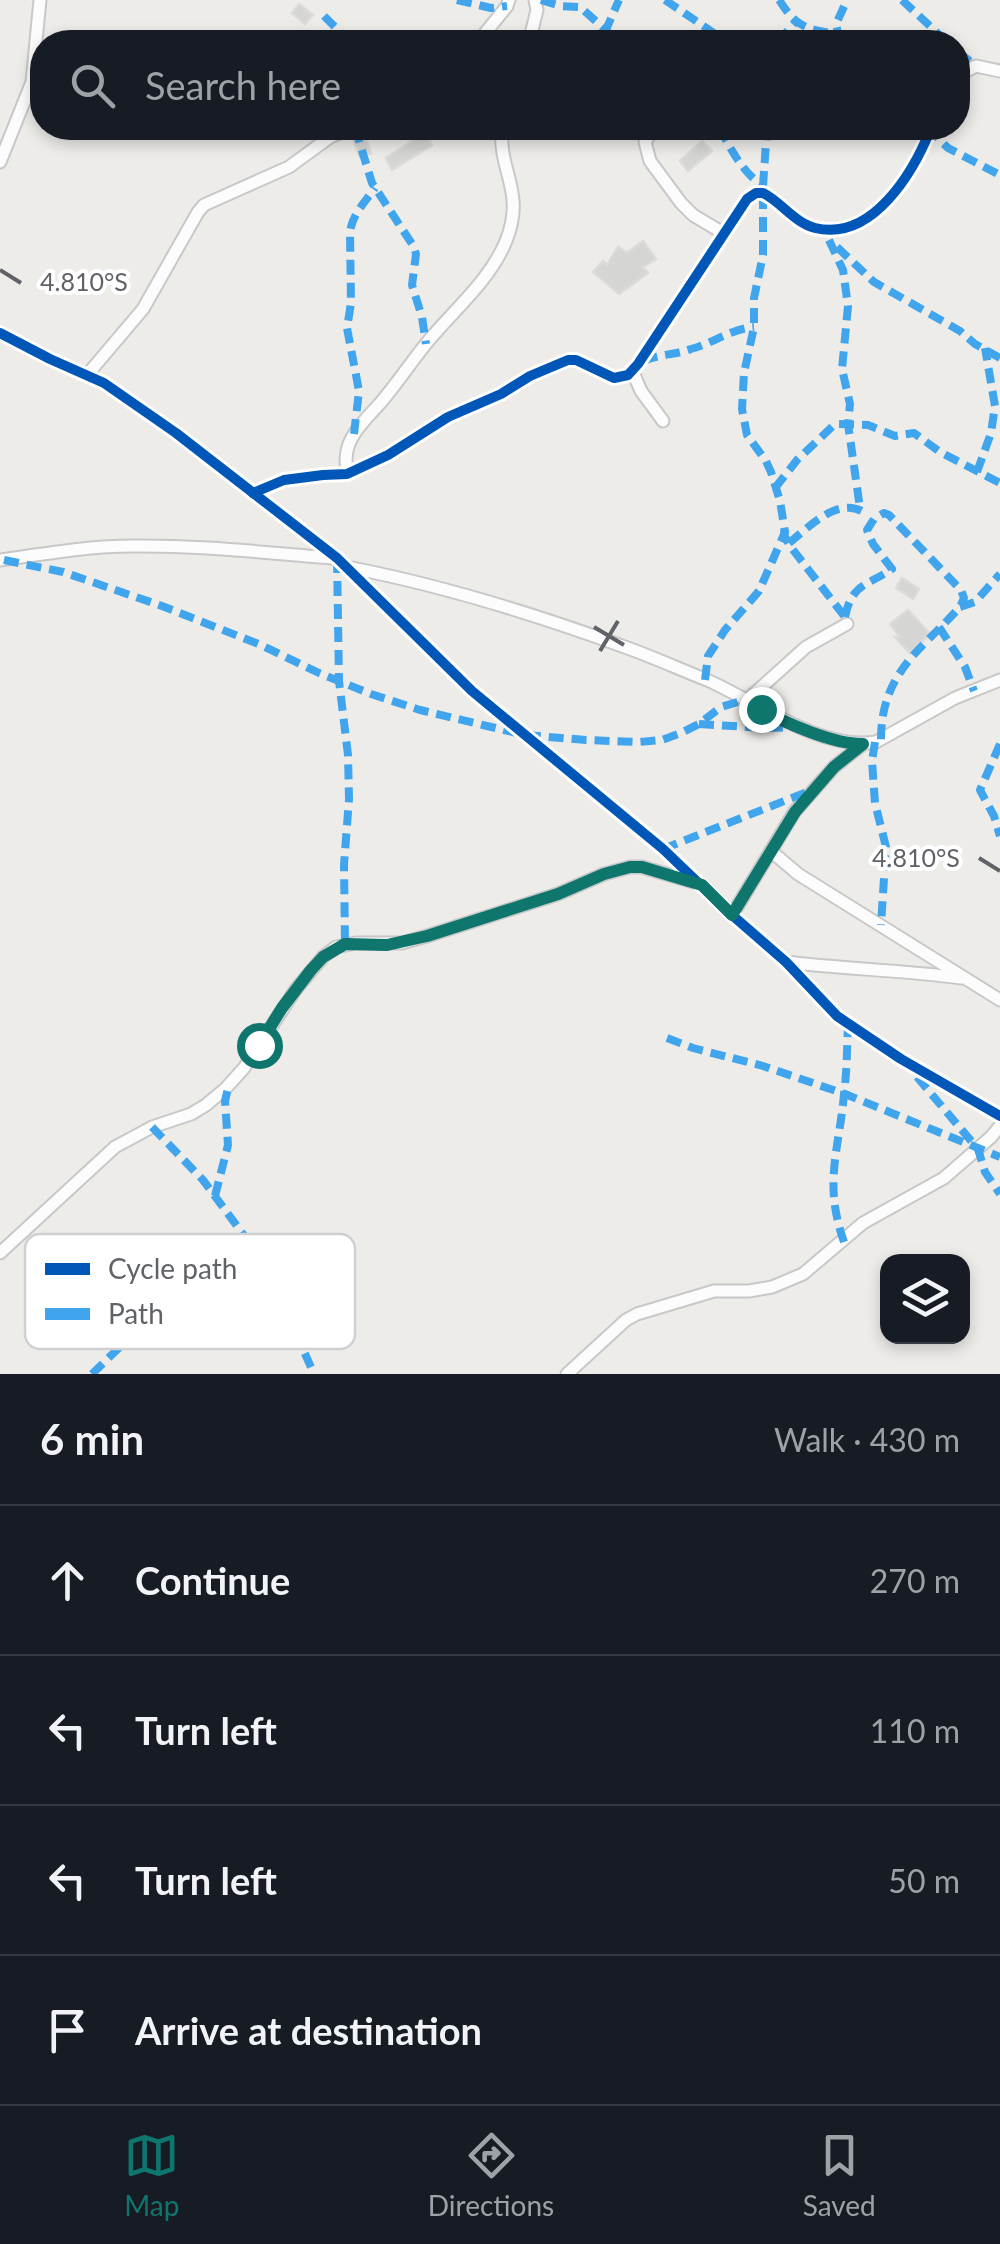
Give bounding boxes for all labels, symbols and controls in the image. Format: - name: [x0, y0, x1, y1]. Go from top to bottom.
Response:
- search box: [30, 30, 970, 140]
- icon: search: [65, 58, 120, 113]
- text: Search here: [145, 62, 341, 108]
- text: 4.810°S: [40, 266, 128, 296]
- route end: [739, 687, 785, 733]
- text: 4.810°S: [872, 842, 960, 872]
- route start: [237, 1023, 283, 1069]
- legend: [25, 1234, 355, 1349]
- text: Cycle path: [108, 1251, 237, 1285]
- map controls: [880, 1254, 970, 1344]
- button: layers: [880, 1254, 970, 1344]
- text: Path: [108, 1296, 164, 1330]
- text: 6 min: [40, 1414, 144, 1464]
- text: Walk · 430 m: [774, 1420, 960, 1459]
- icon: ahead: [40, 1553, 95, 1608]
- text: Continue: [135, 1557, 290, 1603]
- text: 270 m: [870, 1561, 960, 1600]
- icon: left: [40, 1703, 95, 1758]
- text: Turn left: [135, 1707, 277, 1753]
- text: 110 m: [870, 1711, 960, 1750]
- icon: left: [40, 1853, 95, 1908]
- text: Turn left: [135, 1857, 277, 1903]
- text: 50 m: [888, 1861, 960, 1900]
- icon: arrive: [40, 2003, 95, 2058]
- text: Arrive at destination: [135, 2007, 482, 2053]
- tab: Map: [124, 2128, 179, 2222]
- tab: Directions: [428, 2128, 554, 2222]
- tab: Saved: [803, 2128, 876, 2222]

